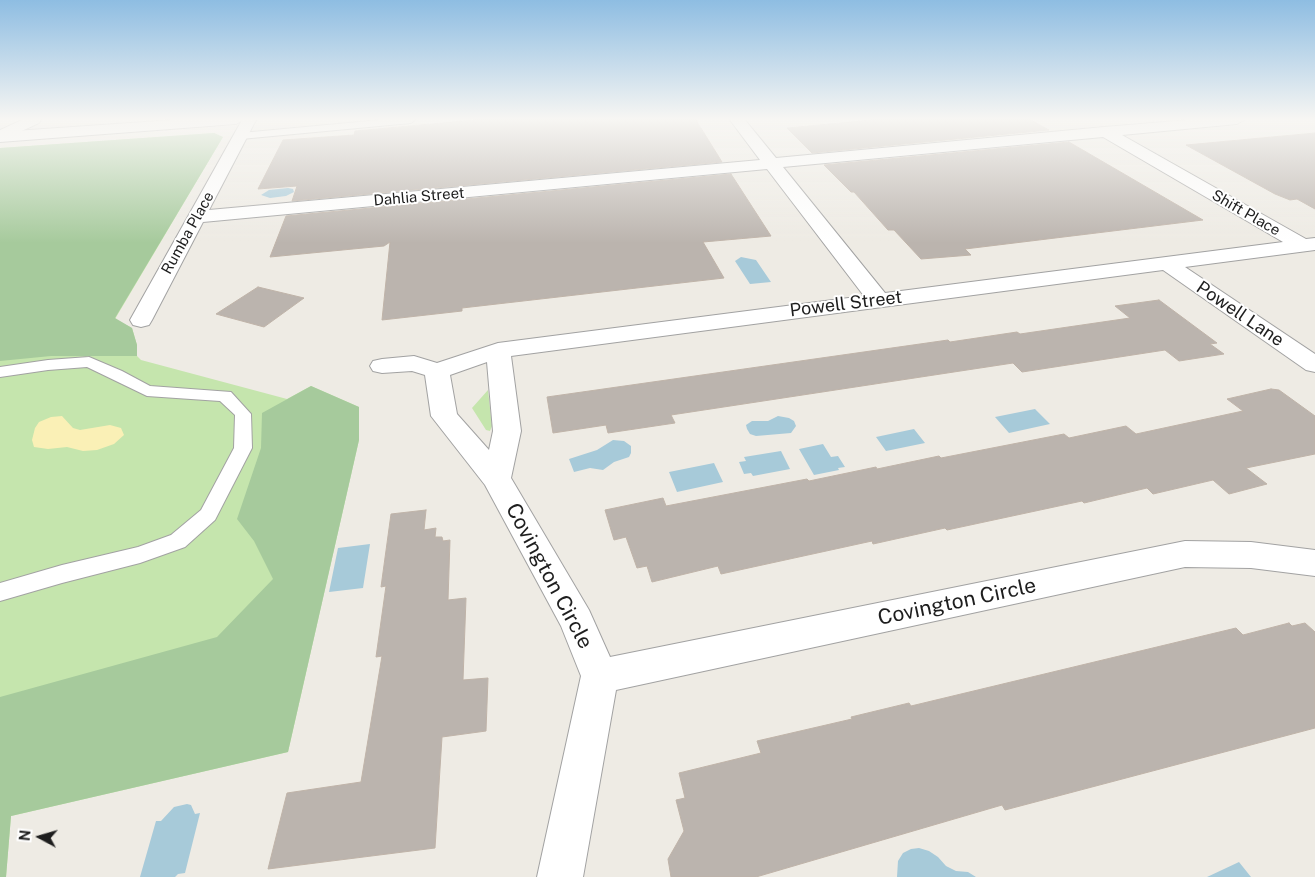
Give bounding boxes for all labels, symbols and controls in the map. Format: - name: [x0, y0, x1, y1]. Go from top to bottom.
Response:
- street label: Dahlia Street: [373, 184, 465, 210]
- street label: Shift Place: [1208, 186, 1284, 240]
- street label: Rumba Place: [158, 189, 218, 277]
- street label: Powell Lane: [1192, 277, 1288, 351]
- street label: Powell Street: [789, 286, 903, 322]
- street label: Covington Circle: [500, 499, 598, 653]
- street label: Covington Circle: [876, 573, 1038, 631]
- north arrow: [15, 812, 65, 862]
- text: N: [17, 829, 34, 842]

